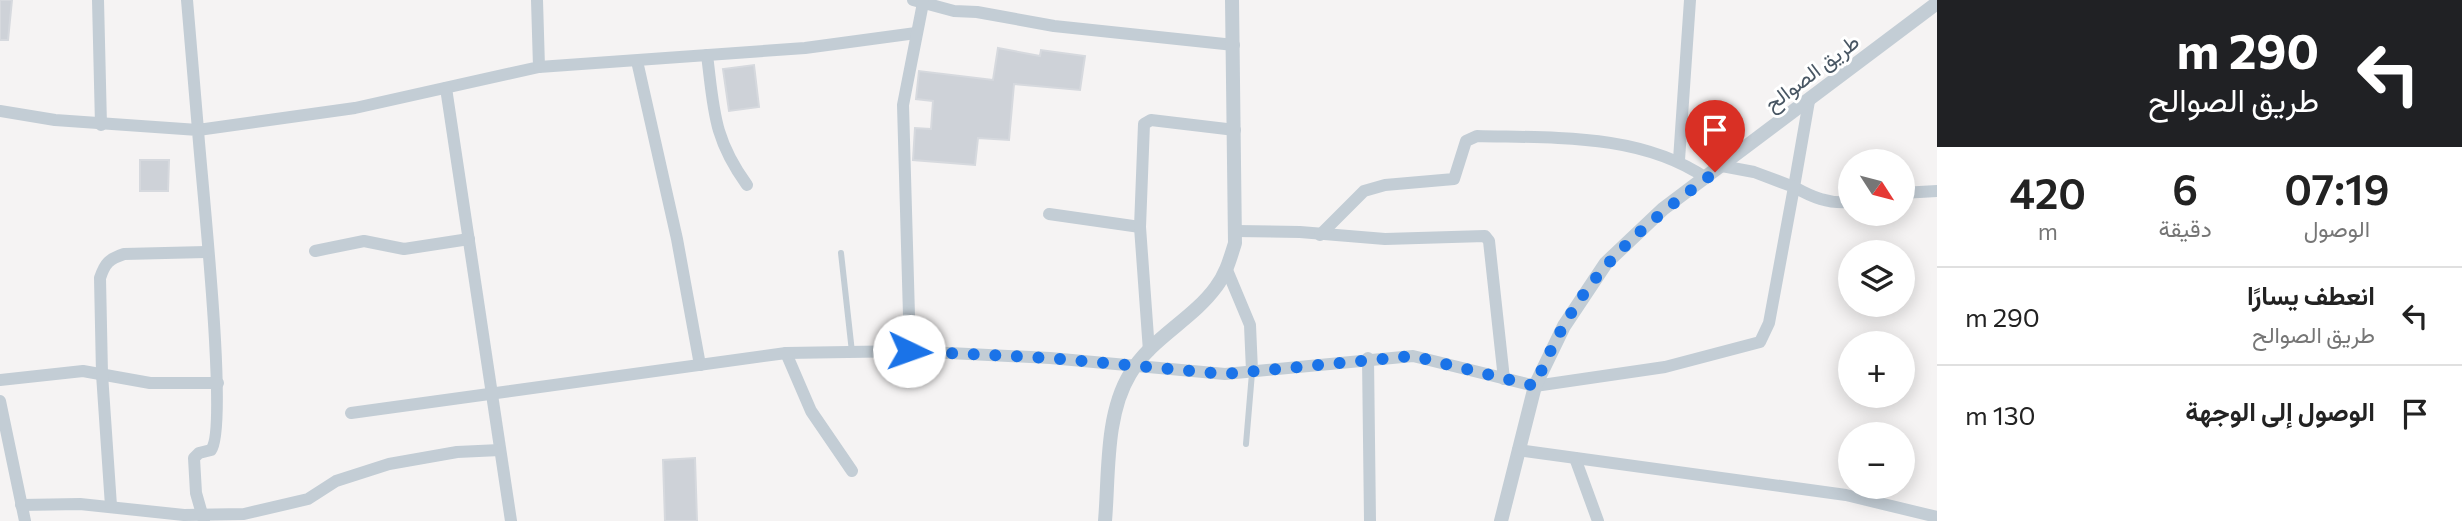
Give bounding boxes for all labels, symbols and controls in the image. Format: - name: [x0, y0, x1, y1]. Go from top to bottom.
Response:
- text: 290 m: [2177, 19, 2319, 79]
- street label: طريق الصوالح: [1759, 28, 1865, 118]
- icon: left: [2343, 28, 2434, 119]
- text: طريق الصوالح: [2148, 79, 2319, 119]
- pin: [1685, 100, 1745, 172]
- icon: arrive: [1696, 111, 1734, 149]
- north arrow: [1838, 149, 1914, 226]
- map controls: [1838, 149, 1915, 499]
- text: 6: [2172, 162, 2198, 214]
- text: 07:19: [2284, 162, 2390, 214]
- text: 420: [2010, 166, 2086, 218]
- text: دقيقة: [2158, 214, 2212, 242]
- text: الوصول: [2304, 214, 2370, 242]
- text: m: [2038, 217, 2058, 245]
- button: layers: [1838, 240, 1915, 317]
- text: انعطف يسارًا: [2247, 279, 2375, 310]
- icon: left: [2396, 297, 2434, 335]
- text: 290 m: [1965, 301, 2040, 332]
- position arrow: [872, 314, 946, 388]
- text: طريق الصوالح: [2252, 320, 2375, 348]
- button: +: [1838, 331, 1915, 408]
- text: الوصول إلى الوجهة: [2185, 395, 2375, 426]
- icon: arrive: [2396, 395, 2434, 433]
- text: 130 m: [1965, 399, 2036, 430]
- button: −: [1838, 422, 1915, 499]

